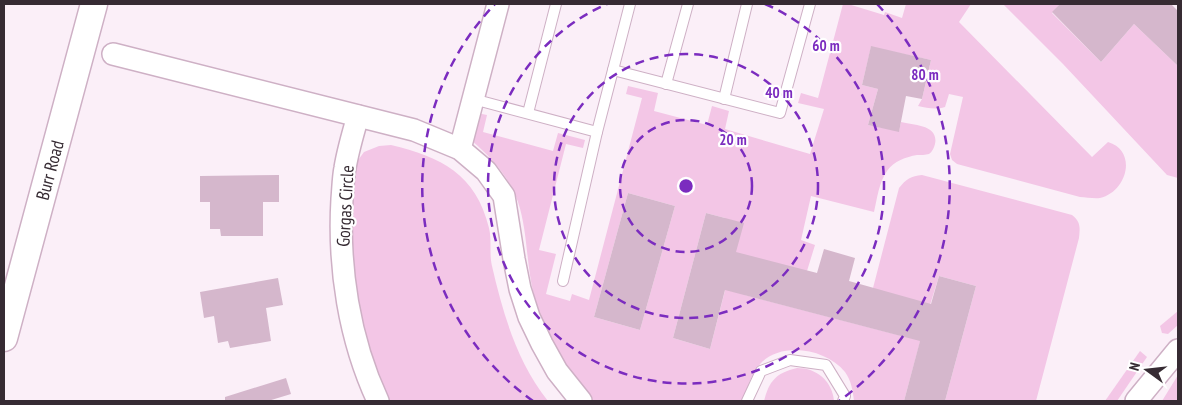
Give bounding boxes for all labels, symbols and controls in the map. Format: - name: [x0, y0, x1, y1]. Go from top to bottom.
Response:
- text: 60 m: [812, 36, 840, 55]
- text: 80 m: [911, 65, 939, 84]
- text: 40 m: [765, 83, 793, 102]
- text: 20 m: [719, 130, 747, 149]
- street label: Burr Road: [30, 138, 68, 202]
- street label: Gorgas Circle: [331, 165, 359, 247]
- centre of rings: [677, 177, 695, 195]
- north arrow: [1122, 345, 1172, 395]
- text: N: [1125, 361, 1144, 373]

